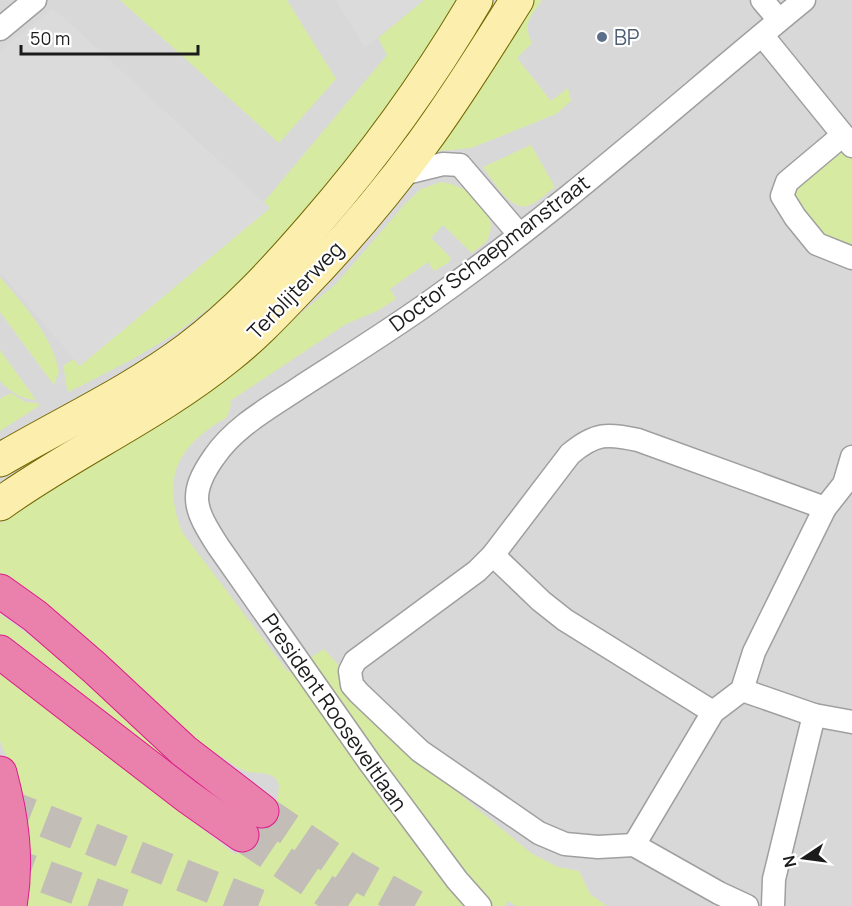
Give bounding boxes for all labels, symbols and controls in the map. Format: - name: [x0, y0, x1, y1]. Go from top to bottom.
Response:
- scale bar: [21, 18, 198, 56]
- place label: BP: [614, 23, 640, 51]
- text: 50 m: [30, 26, 70, 50]
- marker: BP: [595, 30, 609, 44]
- street label: Doctor Schaepmanstraat: [383, 168, 595, 338]
- street label: Terblijterweg: [241, 235, 349, 345]
- street label: President Rooseveltlaan: [256, 608, 414, 816]
- north arrow: [774, 828, 834, 888]
- text: N: [777, 853, 801, 869]

